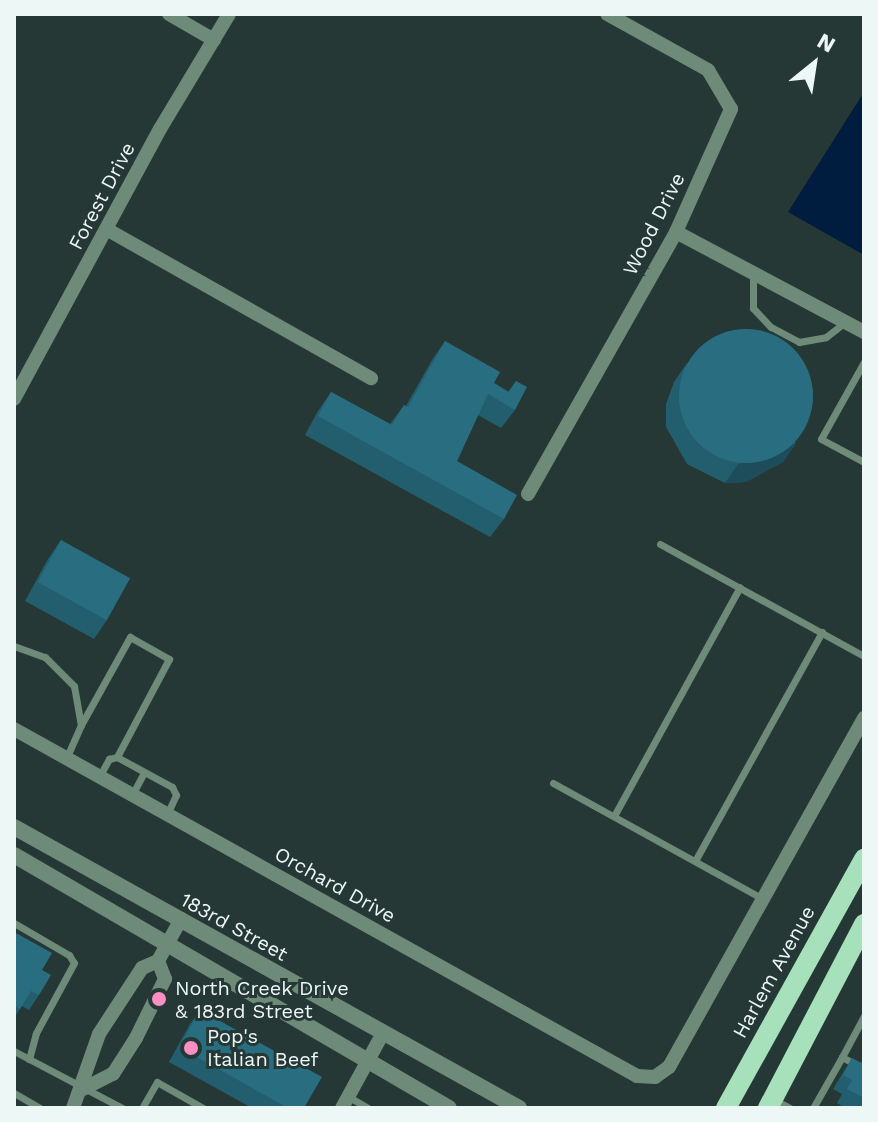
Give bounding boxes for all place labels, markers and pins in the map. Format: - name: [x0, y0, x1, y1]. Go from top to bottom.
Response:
- place label: North Creek Drive & 183rd Street: [175, 976, 349, 1023]
- marker: North Creek Drive & 183rd Street: [150, 990, 168, 1008]
- place label: Pop's Italian Beef: [207, 1024, 318, 1071]
- marker: Pop's Italian Beef: [182, 1039, 200, 1057]

